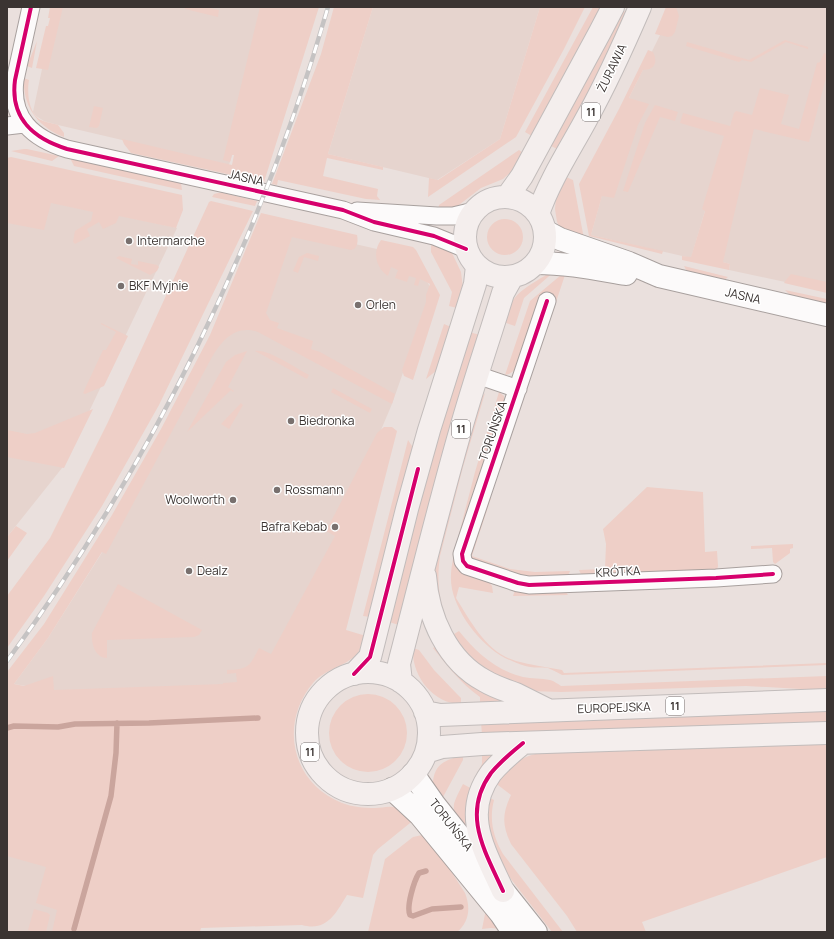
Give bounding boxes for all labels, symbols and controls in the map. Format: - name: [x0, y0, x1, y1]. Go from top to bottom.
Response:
- street label: ŻURAWIA: [593, 40, 631, 95]
- road number: 11: [582, 103, 600, 121]
- street label: JASNA: [227, 165, 266, 190]
- place label: Intermarche: [137, 232, 205, 249]
- marker: Intermarche: [124, 236, 134, 246]
- place label: BKF Myjnie: [129, 277, 188, 294]
- marker: BKF Myjnie: [116, 281, 126, 291]
- street label: JASNA: [724, 283, 763, 308]
- place label: Orlen: [366, 296, 396, 313]
- marker: Orlen: [353, 300, 363, 310]
- street label: TORUŃSKA: [474, 398, 511, 463]
- place label: Biedronka: [299, 412, 354, 429]
- marker: Biedronka: [286, 416, 296, 426]
- road number: 11: [452, 420, 470, 438]
- place label: Rossmann: [285, 481, 343, 498]
- marker: Rossmann: [272, 485, 282, 495]
- place label: Woolworth: [165, 491, 225, 508]
- marker: Woolworth: [228, 495, 238, 505]
- place label: Bafra Kebab: [261, 518, 327, 535]
- marker: Bafra Kebab: [330, 522, 340, 532]
- place label: Dealz: [197, 562, 228, 579]
- street label: KRÓTKA: [595, 562, 641, 581]
- marker: Dealz: [184, 566, 194, 576]
- road number: 11: [666, 697, 684, 715]
- street label: EUROPEJSKA: [577, 698, 651, 717]
- road number: 11: [301, 743, 319, 761]
- street label: TORUŃSKA: [426, 795, 477, 855]

